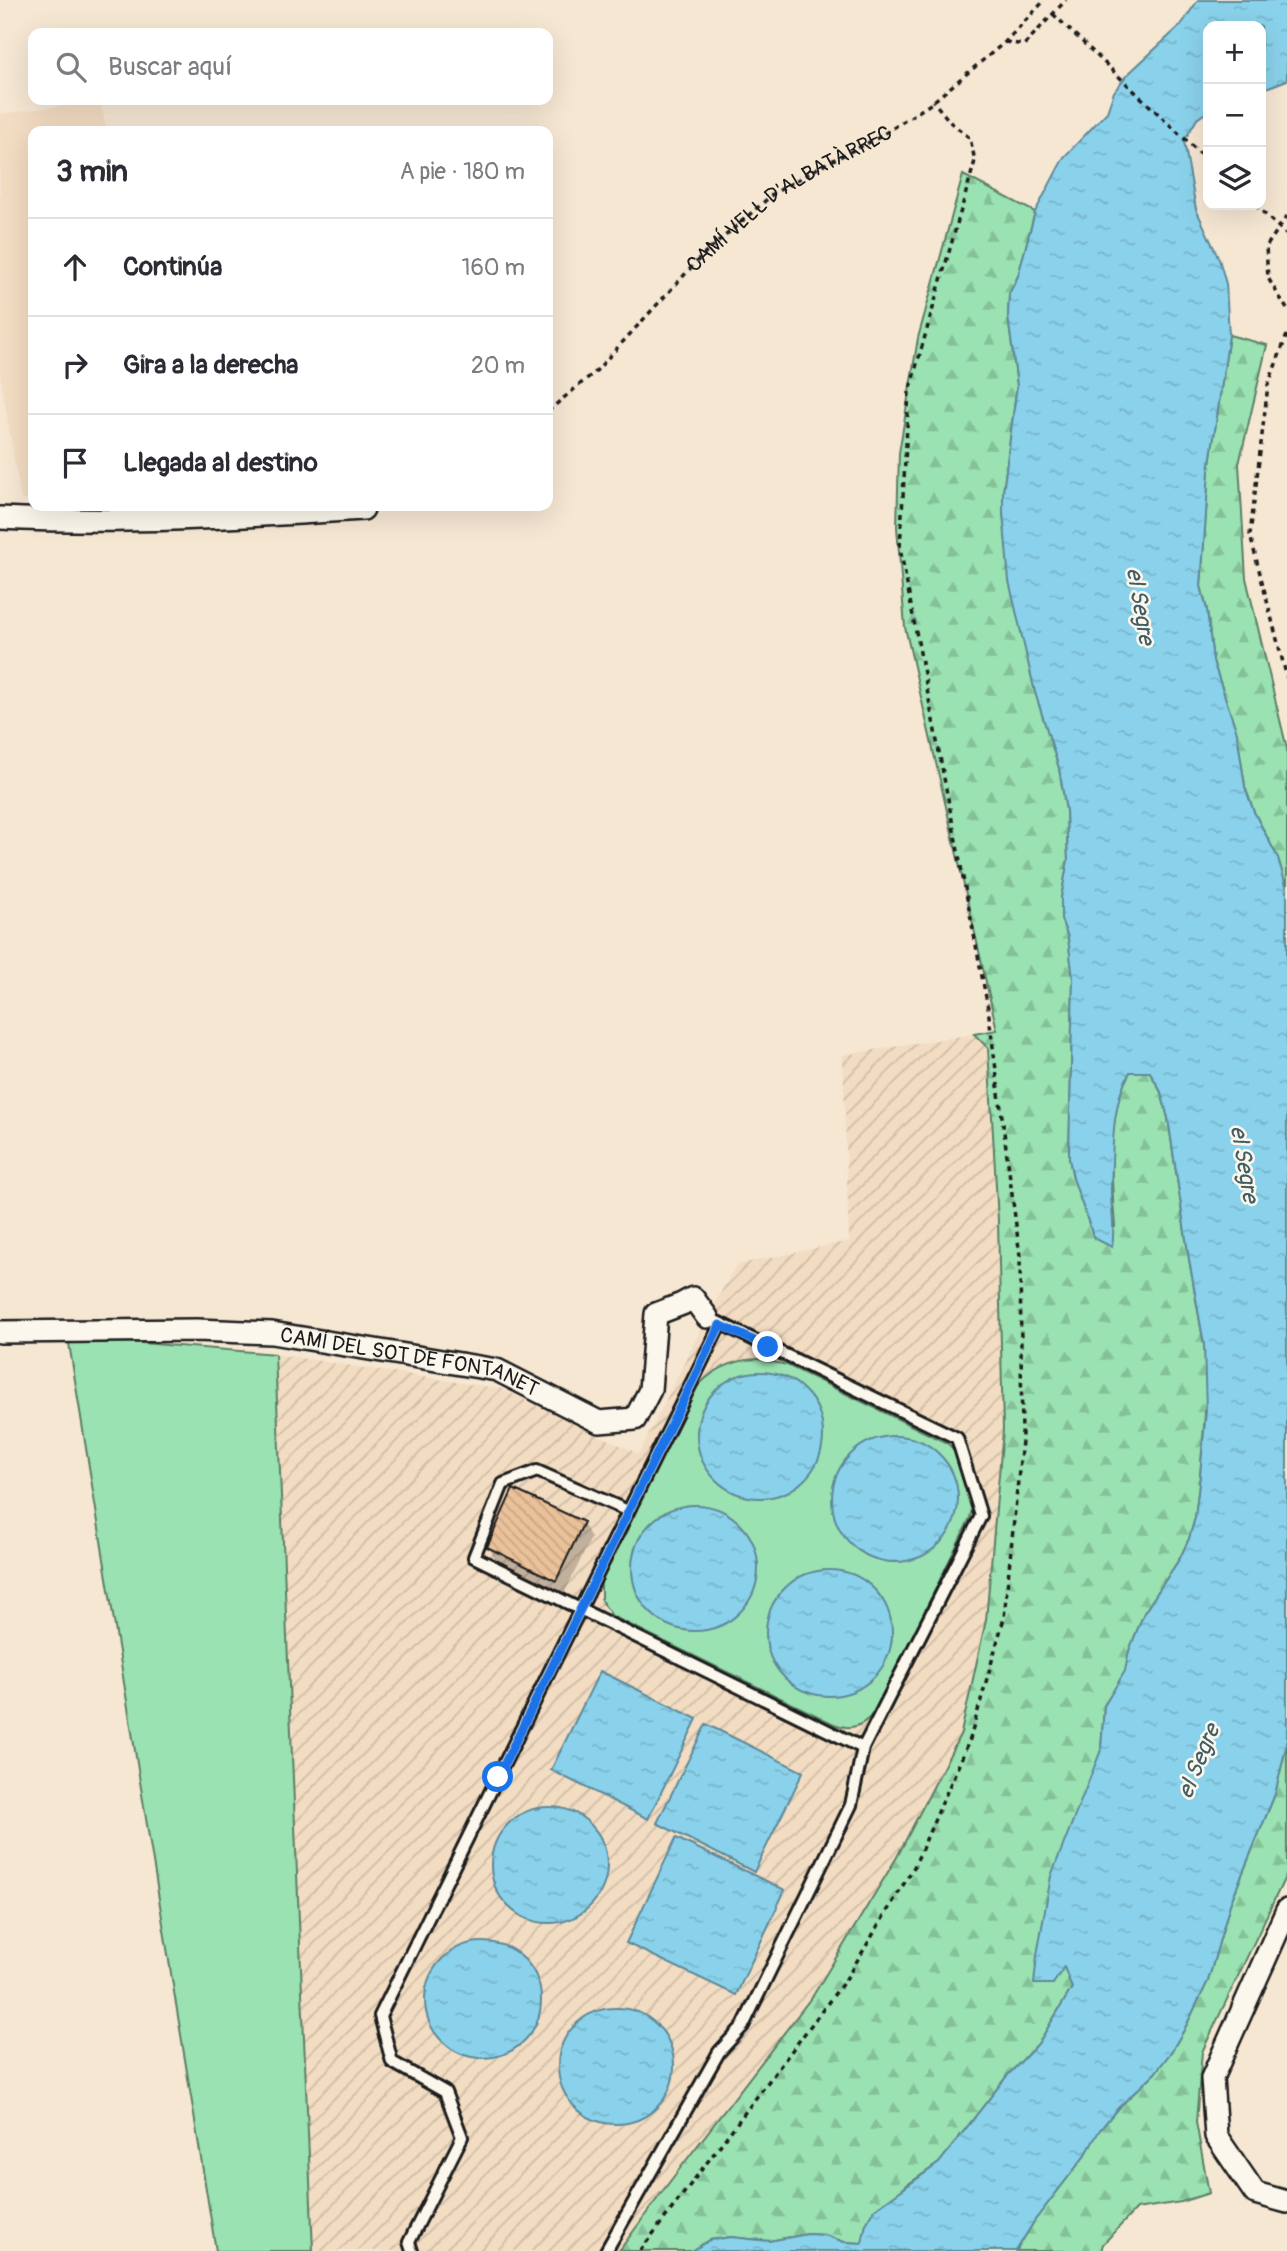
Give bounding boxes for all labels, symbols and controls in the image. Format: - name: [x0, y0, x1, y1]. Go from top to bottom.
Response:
- map controls: [1203, 21, 1266, 210]
- button: +: [1203, 21, 1266, 84]
- search box: [28, 28, 553, 105]
- icon: search: [52, 48, 90, 86]
- text: Buscar aquí: [108, 51, 232, 83]
- button: −: [1203, 84, 1266, 147]
- street label: CAMÍ VELL D'ALBATÀRREC: [681, 119, 897, 278]
- button: layers: [1203, 147, 1266, 210]
- text: 3 min: [56, 153, 128, 190]
- text: A pie · 180 m: [400, 157, 525, 186]
- icon: ahead: [56, 248, 94, 286]
- text: Continúa: [123, 251, 222, 283]
- text: 160 m: [461, 253, 525, 282]
- icon: right: [56, 346, 94, 384]
- text: Gira a la derecha: [123, 349, 298, 381]
- text: 20 m: [471, 351, 525, 380]
- icon: arrive: [56, 444, 94, 482]
- text: Llegada al destino: [123, 447, 318, 479]
- water label: el Segre: [1120, 566, 1162, 649]
- water label: el Segre: [1224, 1124, 1266, 1207]
- street label: CAMÍ DEL SOT DE FONTANET: [278, 1322, 544, 1403]
- route end: [752, 1331, 783, 1362]
- water label: el Segre: [1171, 1717, 1227, 1802]
- route start: [482, 1761, 513, 1792]

